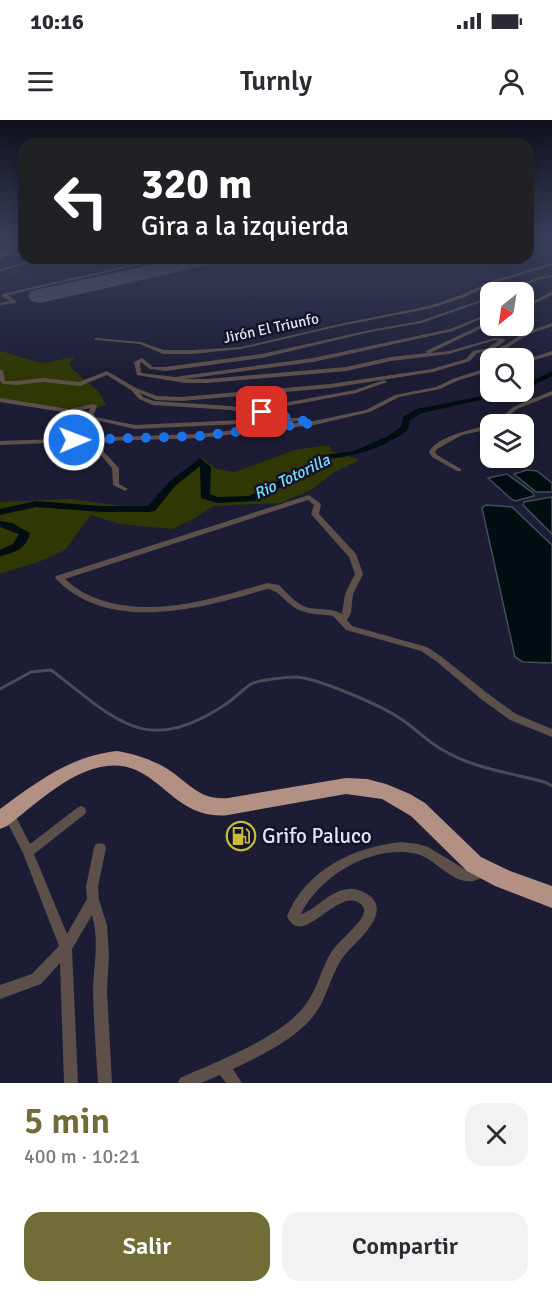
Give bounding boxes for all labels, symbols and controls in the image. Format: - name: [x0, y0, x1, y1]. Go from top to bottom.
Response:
- text: 10:16: [30, 8, 84, 35]
- icon: menu: [24, 65, 57, 98]
- text: Turnly: [240, 65, 312, 98]
- icon: person: [495, 65, 528, 98]
- text: 320 m: [141, 159, 252, 210]
- icon: left: [42, 162, 120, 240]
- text: Gira a la izquierda: [141, 210, 349, 243]
- north arrow: [480, 282, 534, 336]
- map controls: [480, 282, 534, 468]
- street label: Jirón El Triunfo: [222, 309, 321, 347]
- button: search: [480, 348, 534, 402]
- pin: [236, 386, 287, 437]
- icon: arrive: [245, 395, 278, 428]
- position arrow: [42, 408, 106, 472]
- button: layers: [480, 414, 534, 468]
- water label: Rio Totorilla: [251, 450, 334, 504]
- fuel station icon: Grifo Paluco: [225, 820, 257, 852]
- place label: Grifo Paluco: [262, 823, 372, 849]
- text: 5 min: [24, 1099, 110, 1144]
- button: close: [465, 1103, 528, 1166]
- text: 400 m · 10:21: [24, 1144, 140, 1169]
- button: Salir: [24, 1212, 270, 1281]
- button: Compartir: [282, 1212, 528, 1281]

